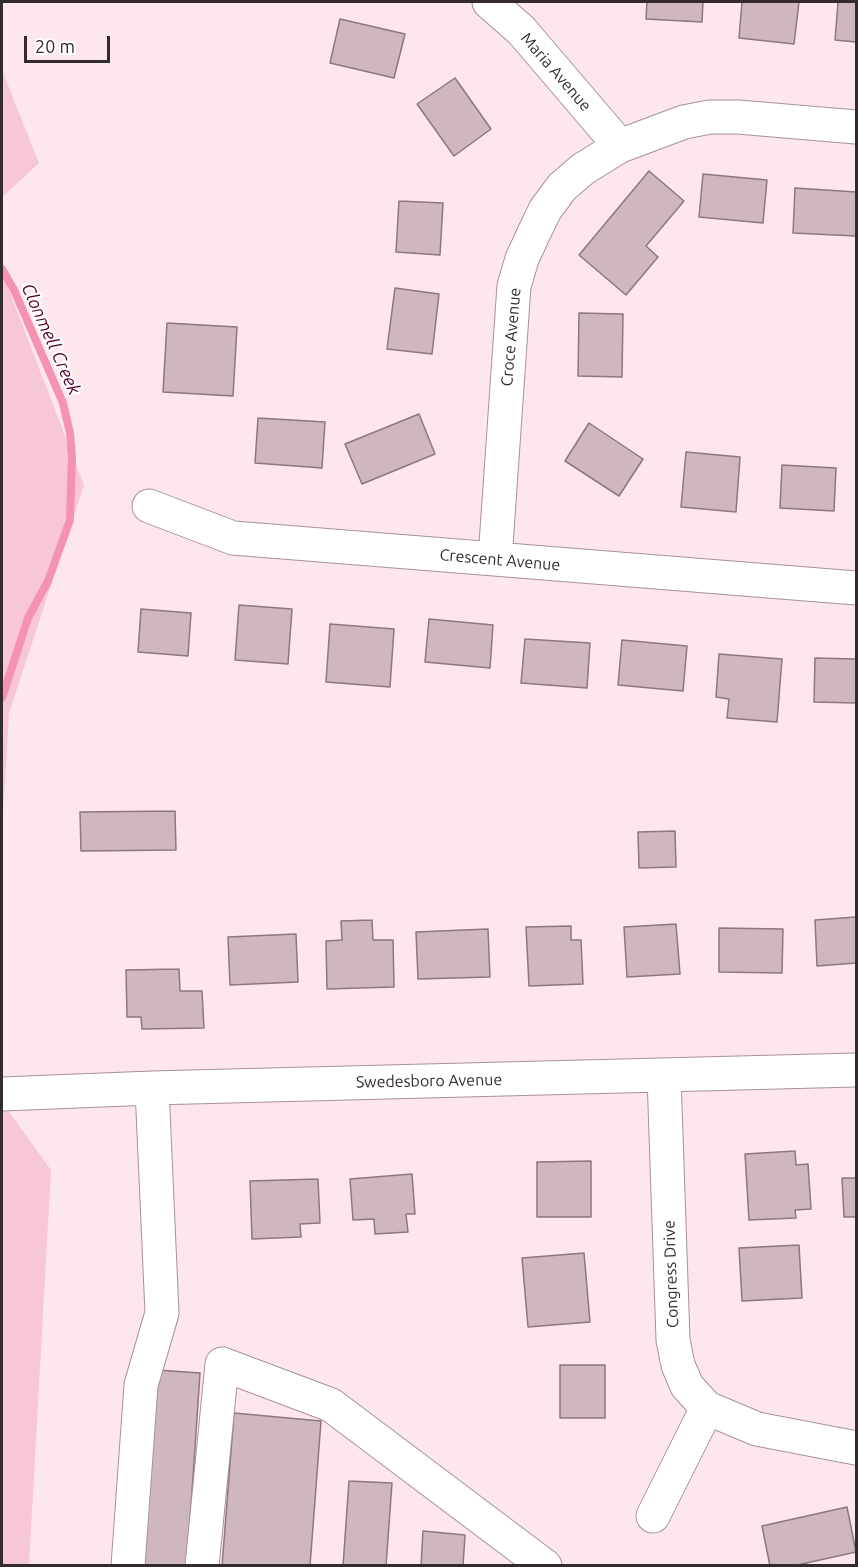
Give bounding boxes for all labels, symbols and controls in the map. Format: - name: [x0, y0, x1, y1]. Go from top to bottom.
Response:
- scale bar: [27, 24, 112, 62]
- street label: Maria Avenue: [517, 29, 595, 115]
- text: 20 m: [35, 36, 75, 56]
- water label: Clonmell Creek: [17, 280, 85, 398]
- street label: Croce Avenue: [497, 287, 525, 387]
- street label: Crescent Avenue: [439, 545, 561, 575]
- street label: Swedesboro Avenue: [356, 1070, 502, 1092]
- street label: Congress Drive: [660, 1220, 682, 1328]

